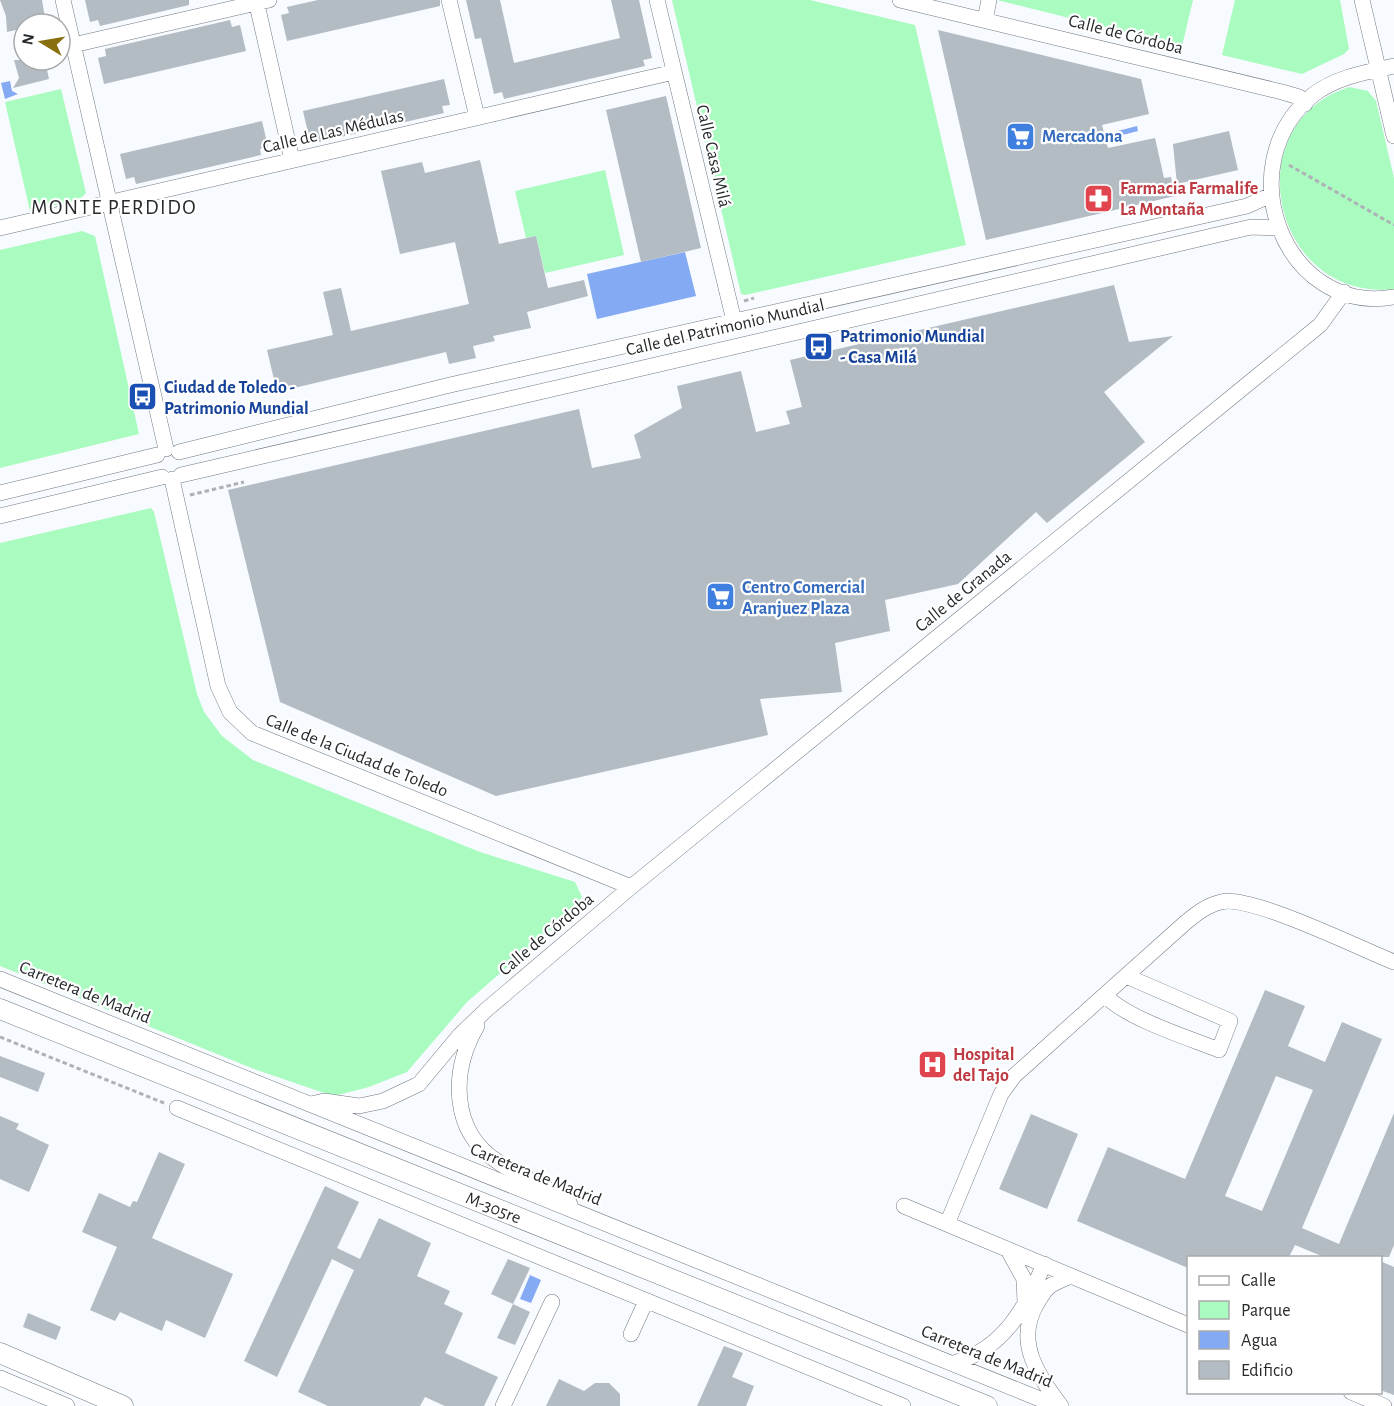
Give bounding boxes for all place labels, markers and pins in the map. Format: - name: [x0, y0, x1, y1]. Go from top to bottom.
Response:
- supermarket icon: Mercadona: [1005, 120, 1037, 152]
- place label: Mercadona: [1042, 128, 1123, 146]
- place label: Farmacia Farmalife La Montaña: [1120, 180, 1258, 219]
- pharmacy icon: Farmacia Farmalife La Montaña: [1083, 182, 1115, 214]
- place label: Patrimonio Mundial - Casa Milá: [840, 328, 985, 367]
- bus stop icon: Patrimonio Mundial - Casa Milá: [803, 330, 835, 362]
- place label: Ciudad de Toledo - Patrimonio Mundial: [164, 379, 309, 418]
- bus stop icon: Ciudad de Toledo - Patrimonio Mundial: [127, 381, 159, 413]
- place label: Centro Comercial Aranjuez Plaza: [742, 579, 865, 618]
- supermarket icon: Centro Comercial Aranjuez Plaza: [705, 581, 737, 613]
- place label: Hospital del Tajo: [953, 1046, 1014, 1085]
- hospital icon: Hospital del Tajo: [916, 1048, 948, 1080]

